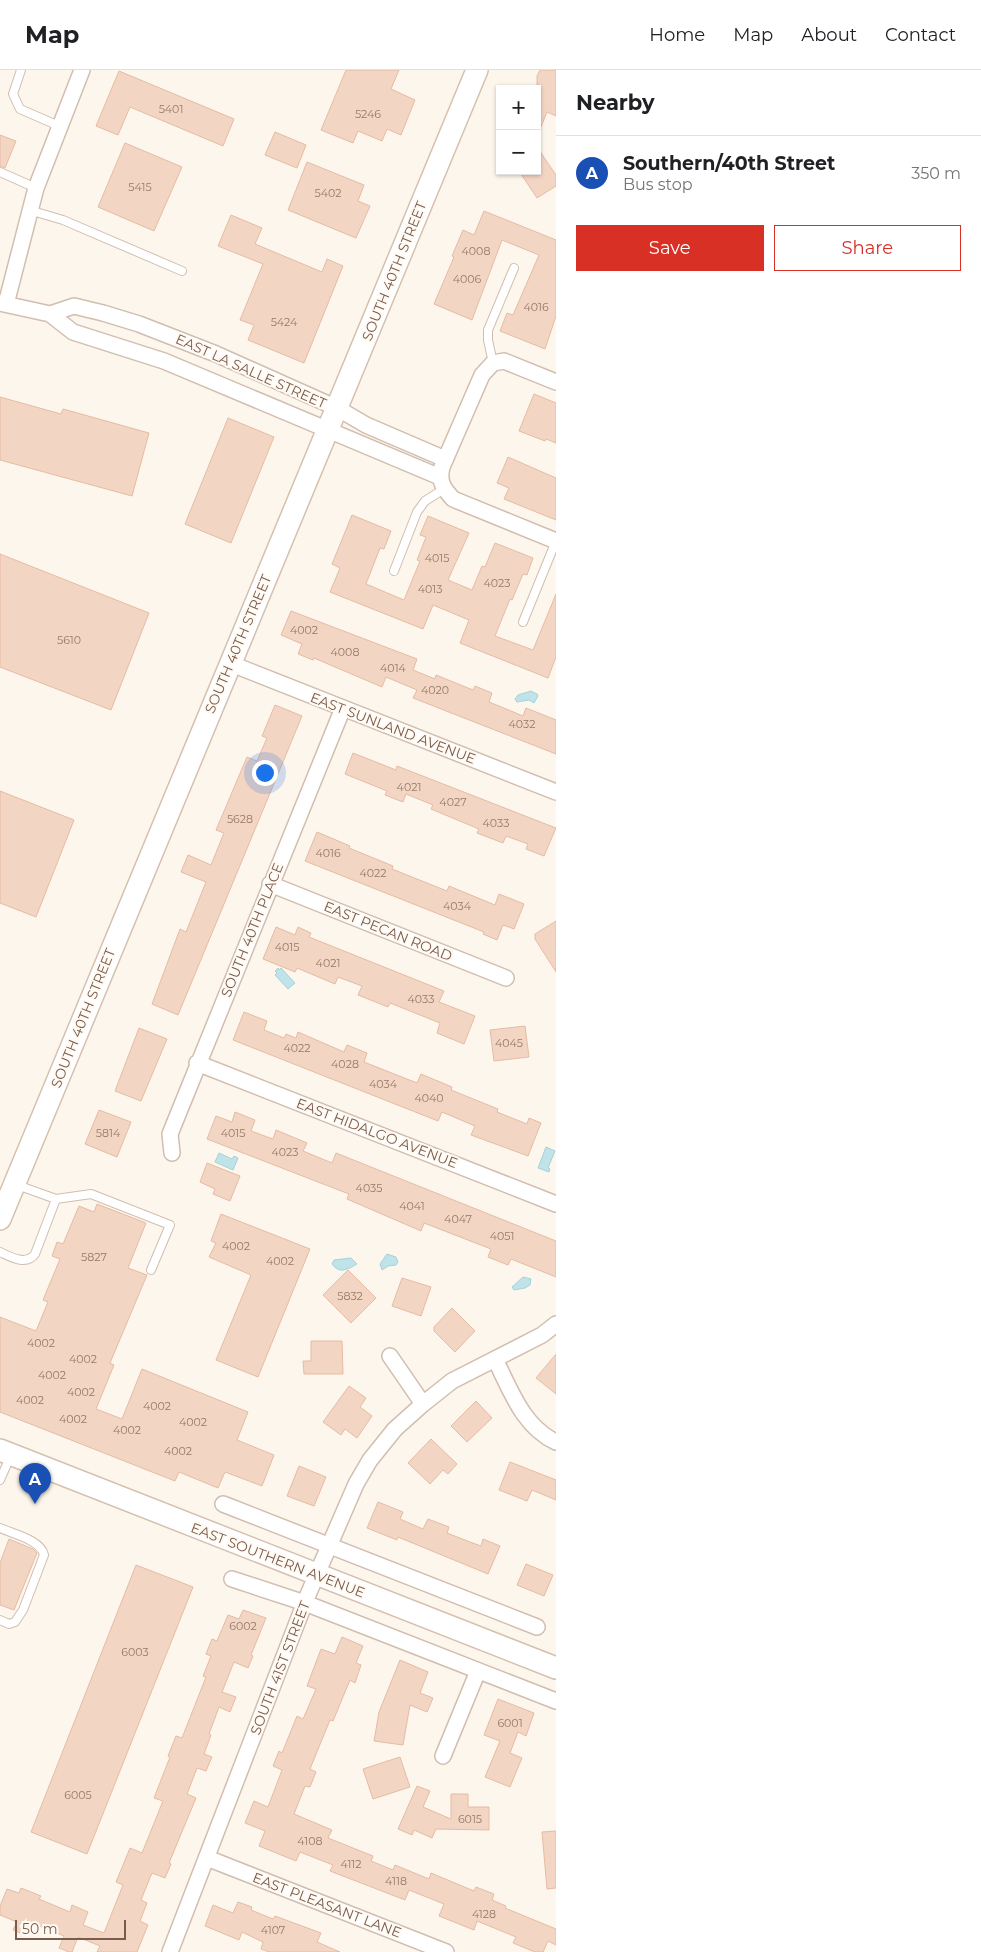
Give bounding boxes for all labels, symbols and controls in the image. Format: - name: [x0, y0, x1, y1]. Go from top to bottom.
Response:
- text: Map: [25, 20, 79, 49]
- text: Home: [649, 24, 705, 46]
- text: Map: [733, 24, 773, 46]
- text: About: [801, 24, 857, 46]
- text: Contact: [885, 24, 956, 46]
- map controls: [496, 85, 541, 175]
- button: +: [496, 85, 541, 130]
- text: Nearby: [576, 90, 655, 115]
- house number: 5401: [159, 102, 183, 116]
- house number: 5246: [355, 107, 381, 121]
- button: −: [496, 130, 541, 175]
- text: Southern/40th Street: [623, 152, 835, 175]
- text: A: [586, 164, 598, 183]
- text: 350 m: [911, 164, 961, 183]
- text: Bus stop: [623, 175, 693, 194]
- house number: 5415: [128, 180, 152, 194]
- house number: 5402: [314, 186, 342, 200]
- street label: SOUTH 40TH STREET: [358, 199, 430, 343]
- button: Save: [576, 225, 764, 271]
- button: Share: [774, 225, 961, 271]
- house number: 4008: [462, 244, 490, 258]
- house number: 4006: [453, 272, 482, 286]
- house number: 4016: [523, 300, 549, 314]
- house number: 5424: [271, 315, 298, 329]
- street label: EAST LA SALLE STREET: [173, 330, 329, 412]
- house number: 4015: [425, 551, 449, 565]
- street label: SOUTH 40TH STREET: [201, 572, 275, 716]
- house number: 4023: [483, 576, 511, 590]
- house number: 4013: [418, 582, 442, 596]
- house number: 4002: [290, 623, 318, 637]
- house number: 5610: [57, 633, 81, 647]
- house number: 4008: [331, 645, 359, 659]
- house number: 4014: [380, 661, 407, 675]
- house number: 4020: [421, 683, 449, 697]
- street label: EAST SUNLAND AVENUE: [308, 688, 478, 768]
- house number: 4032: [509, 717, 535, 731]
- your location: [252, 760, 278, 786]
- house number: 4021: [397, 780, 421, 794]
- house number: 4027: [439, 795, 467, 809]
- house number: 5628: [227, 812, 253, 826]
- house number: 4033: [483, 816, 509, 830]
- house number: 4016: [315, 846, 341, 860]
- street label: SOUTH 40TH PLACE: [217, 860, 287, 1000]
- house number: 4022: [359, 866, 387, 880]
- street label: EAST PECAN ROAD: [321, 897, 455, 965]
- house number: 4034: [443, 899, 472, 913]
- house number: 4015: [275, 940, 299, 954]
- street label: SOUTH 40TH STREET: [47, 946, 119, 1090]
- house number: 4021: [316, 956, 340, 970]
- house number: 4033: [408, 992, 434, 1006]
- house number: 4045: [495, 1036, 523, 1050]
- house number: 4022: [283, 1041, 311, 1055]
- house number: 4028: [331, 1057, 359, 1071]
- house number: 4034: [369, 1077, 398, 1091]
- house number: 4040: [414, 1091, 444, 1105]
- street label: EAST HIDALGO AVENUE: [294, 1094, 460, 1172]
- house number: 5814: [96, 1126, 121, 1140]
- house number: 4015: [221, 1126, 245, 1140]
- house number: 4023: [271, 1145, 299, 1159]
- house number: 4035: [356, 1181, 382, 1195]
- house number: 4041: [399, 1199, 425, 1213]
- house number: 4047: [444, 1212, 472, 1226]
- house number: 4051: [490, 1229, 514, 1243]
- house number: 4002: [222, 1239, 250, 1253]
- house number: 5827: [81, 1250, 107, 1264]
- house number: 4002: [266, 1254, 294, 1268]
- house number: 5832: [337, 1289, 363, 1303]
- house number: 4002: [27, 1336, 55, 1350]
- house number: 4002: [69, 1352, 97, 1366]
- house number: 4002: [38, 1368, 66, 1382]
- house number: 4002: [67, 1385, 95, 1399]
- house number: 4002: [16, 1393, 44, 1407]
- house number: 4002: [143, 1399, 171, 1413]
- house number: 4002: [59, 1412, 87, 1426]
- house number: 4002: [179, 1415, 207, 1429]
- house number: 4002: [113, 1423, 141, 1437]
- house number: 4002: [164, 1444, 192, 1458]
- pin: A: [19, 1463, 51, 1504]
- street label: EAST SOUTHERN AVENUE: [188, 1518, 368, 1602]
- street label: SOUTH 41ST STREET: [246, 1599, 314, 1737]
- house number: 6002: [229, 1619, 257, 1633]
- house number: 6003: [121, 1645, 149, 1659]
- house number: 6001: [497, 1716, 523, 1730]
- house number: 6005: [64, 1788, 92, 1802]
- house number: 6015: [458, 1812, 482, 1826]
- house number: 4108: [297, 1834, 323, 1848]
- house number: 4112: [340, 1857, 362, 1871]
- street label: EAST PLEASANT LANE: [250, 1868, 404, 1942]
- house number: 4118: [385, 1874, 407, 1888]
- house number: 4128: [472, 1907, 496, 1921]
- scale bar: [15, 1917, 126, 1940]
- text: 50 m: [22, 1920, 58, 1938]
- house number: 4107: [261, 1923, 285, 1937]

